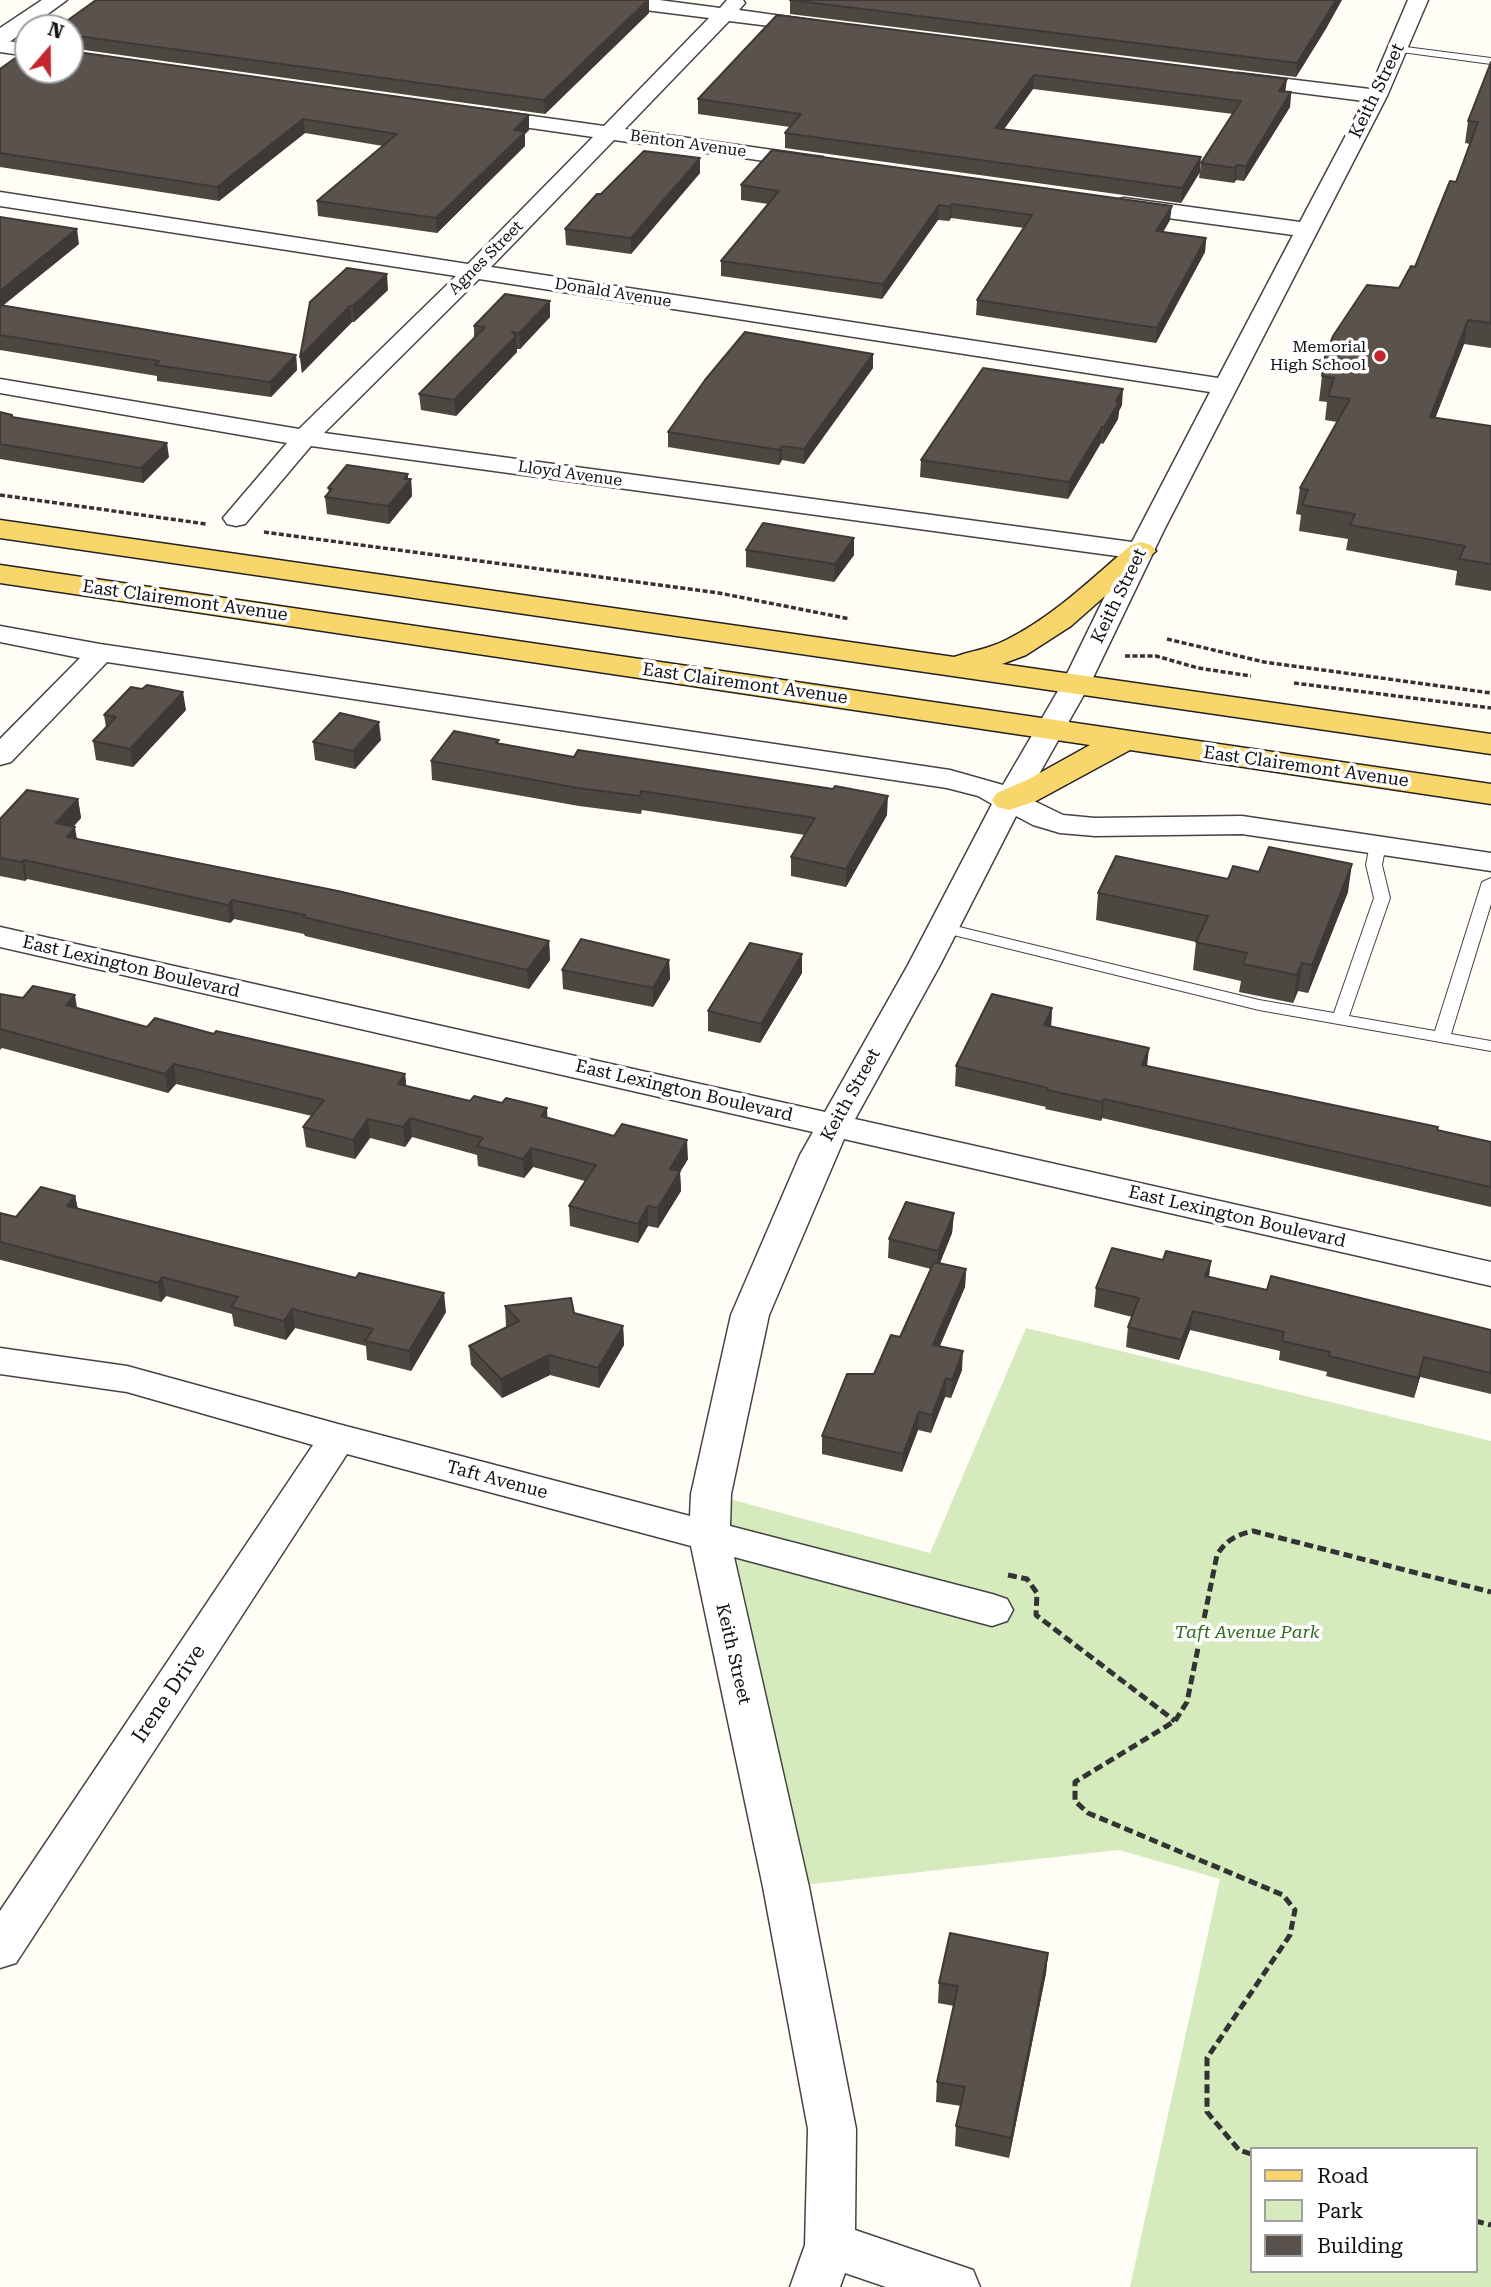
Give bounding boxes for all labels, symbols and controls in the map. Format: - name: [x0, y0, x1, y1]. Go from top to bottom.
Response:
- north arrow: [14, 14, 84, 84]
- text: N: [45, 17, 66, 44]
- street label: Keith Street: [1345, 40, 1409, 142]
- street label: Benton Avenue: [629, 126, 747, 162]
- street label: Agnes Street: [445, 217, 527, 299]
- street label: Donald Avenue: [553, 274, 673, 312]
- place label: Memorial High School: [1270, 337, 1366, 375]
- marker: Memorial High School: [1372, 348, 1388, 364]
- street label: Lloyd Avenue: [517, 457, 623, 491]
- street label: Keith Street: [1087, 545, 1151, 647]
- street label: East Clairemont Avenue: [81, 576, 289, 626]
- street label: East Clairemont Avenue: [641, 659, 849, 709]
- street label: East Clairemont Avenue: [1202, 742, 1410, 792]
- street label: East Lexington Boulevard: [20, 931, 242, 1003]
- street label: Keith Street: [817, 1045, 885, 1145]
- street label: East Lexington Boulevard: [573, 1055, 795, 1127]
- street label: East Lexington Boulevard: [1126, 1181, 1348, 1253]
- street label: Taft Avenue: [444, 1456, 550, 1504]
- street label: Keith Street: [711, 1601, 755, 1707]
- park label: Taft Avenue Park: [1175, 1622, 1319, 1644]
- street label: Irene Drive: [127, 1640, 211, 1748]
- legend: [1250, 2147, 1477, 2273]
- text: Road: [1317, 2164, 1369, 2188]
- text: Park: [1317, 2199, 1363, 2223]
- text: Building: [1317, 2234, 1403, 2258]

